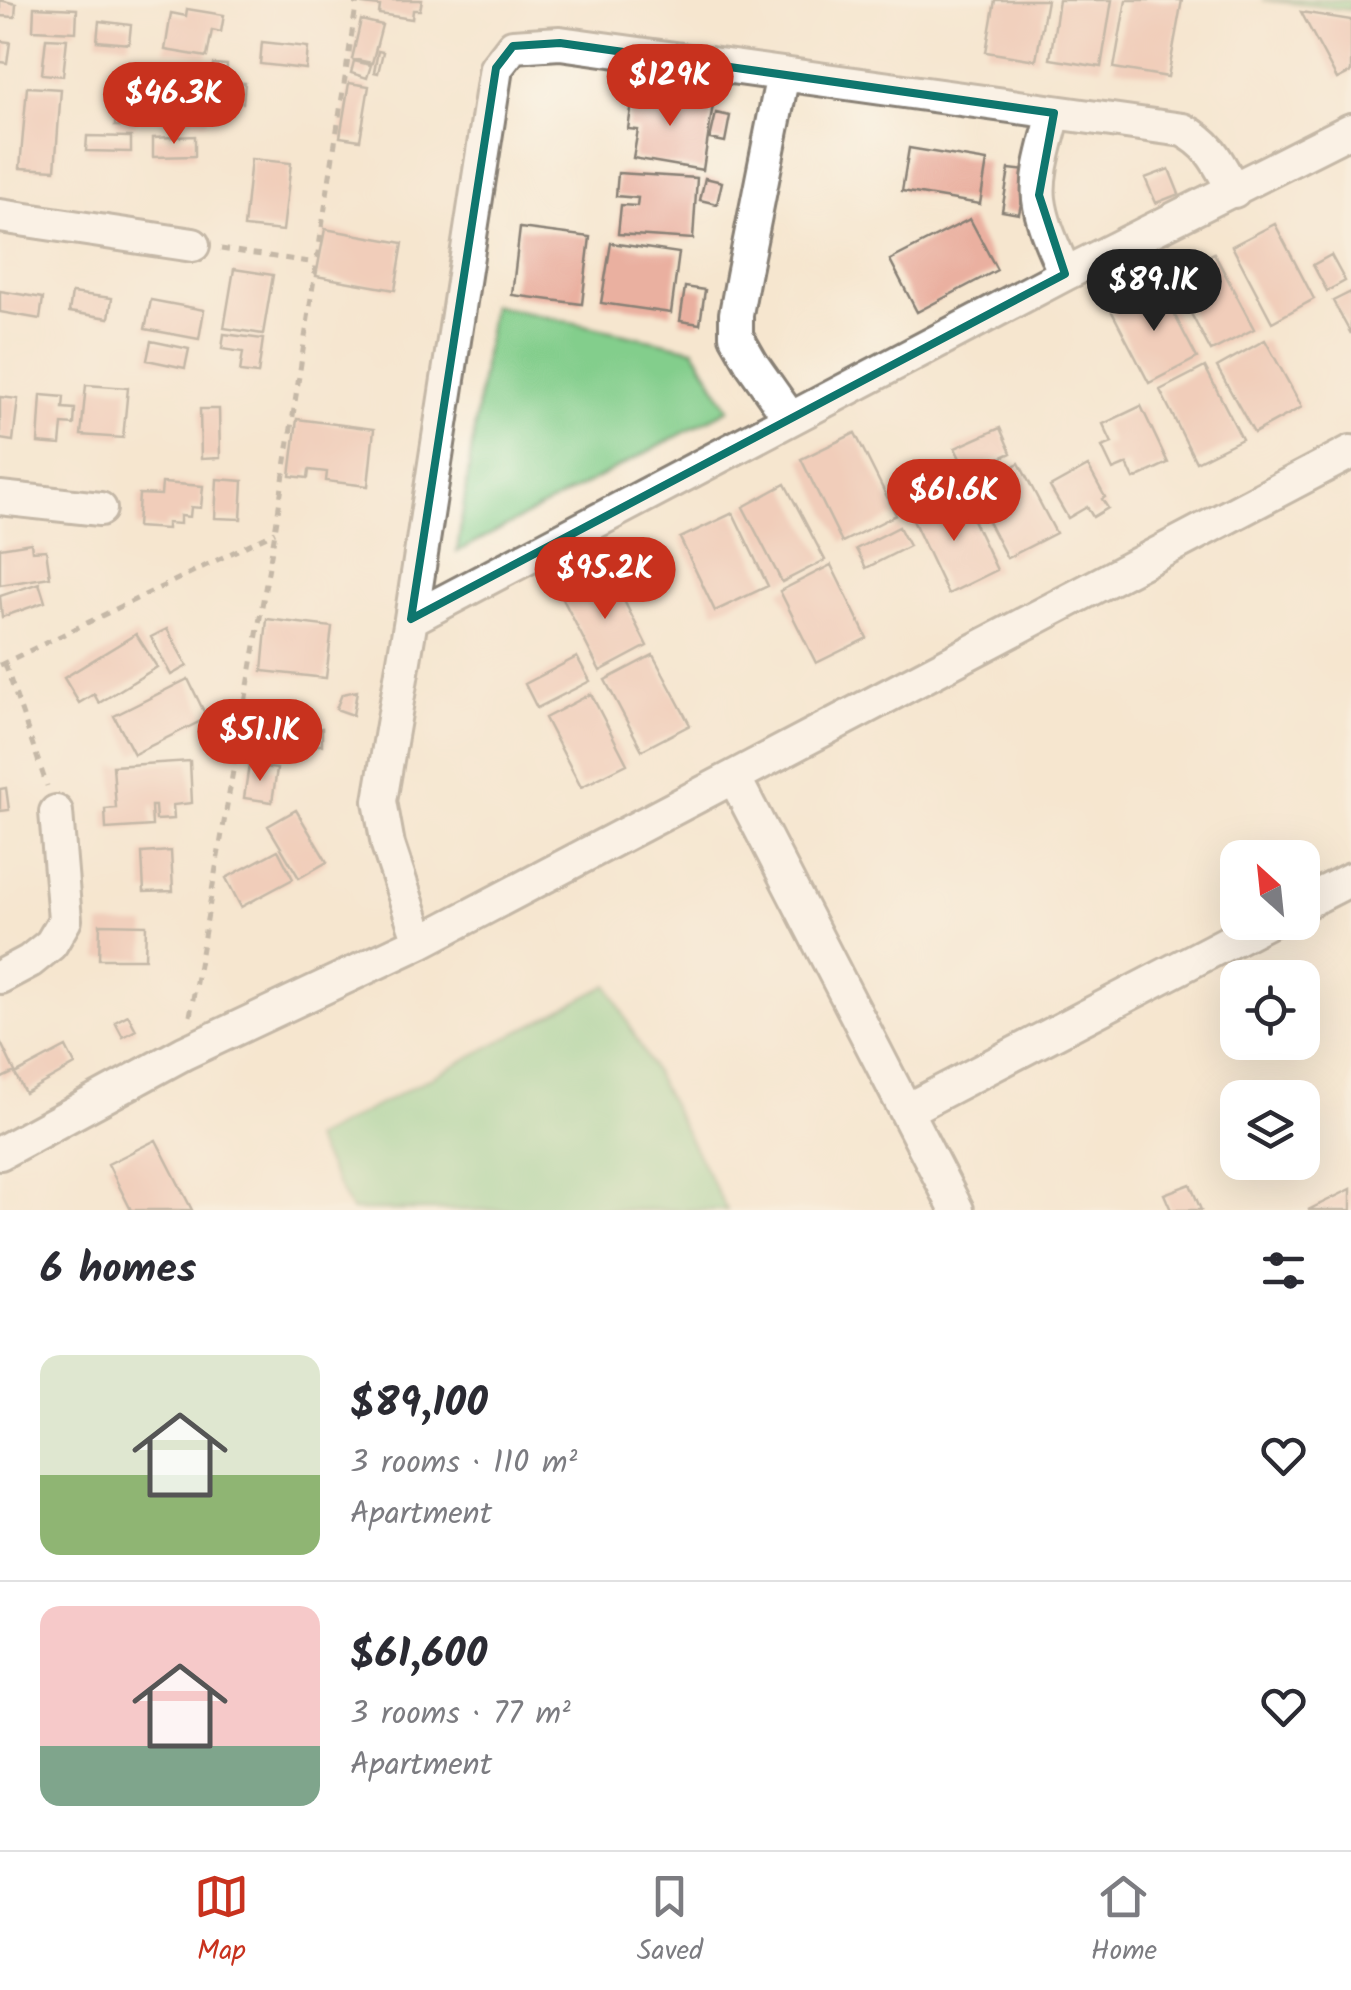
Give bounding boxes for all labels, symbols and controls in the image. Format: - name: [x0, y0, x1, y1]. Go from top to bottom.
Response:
- pin: $129K: [600, 44, 740, 129]
- text: $129K: [629, 51, 711, 102]
- pin: $46.3K: [93, 62, 255, 147]
- text: $46.3K: [125, 69, 223, 120]
- pin: $89.1K: [1073, 249, 1235, 334]
- text: $89.1K: [1109, 256, 1199, 307]
- pin: $61.6K: [873, 459, 1035, 544]
- text: $61.6K: [909, 466, 999, 517]
- pin: $95.2K: [524, 537, 686, 622]
- text: $95.2K: [557, 544, 653, 595]
- pin: $51.1K: [179, 699, 341, 784]
- text: $51.1K: [219, 706, 301, 757]
- north arrow: [1220, 840, 1320, 940]
- map controls: [1220, 840, 1320, 1180]
- button: locate: [1220, 960, 1320, 1060]
- button: layers: [1220, 1080, 1320, 1180]
- text: 6 homes: [40, 1237, 196, 1304]
- icon: filters: [1256, 1243, 1311, 1298]
- text: $89,100: [350, 1371, 488, 1438]
- icon: home: [120, 1395, 240, 1515]
- icon: heart: [1256, 1428, 1311, 1483]
- text: 3 rooms · 110 m²: [350, 1438, 577, 1489]
- text: Apartment: [350, 1489, 492, 1540]
- text: $61,600: [350, 1622, 487, 1689]
- icon: home: [120, 1646, 240, 1766]
- icon: heart: [1256, 1679, 1311, 1734]
- text: 3 rooms · 77 m²: [350, 1689, 571, 1740]
- text: Apartment: [350, 1740, 492, 1791]
- tab: Map: [194, 1869, 249, 1974]
- tab: Saved: [637, 1869, 703, 1974]
- tab: Home: [1091, 1869, 1157, 1974]

